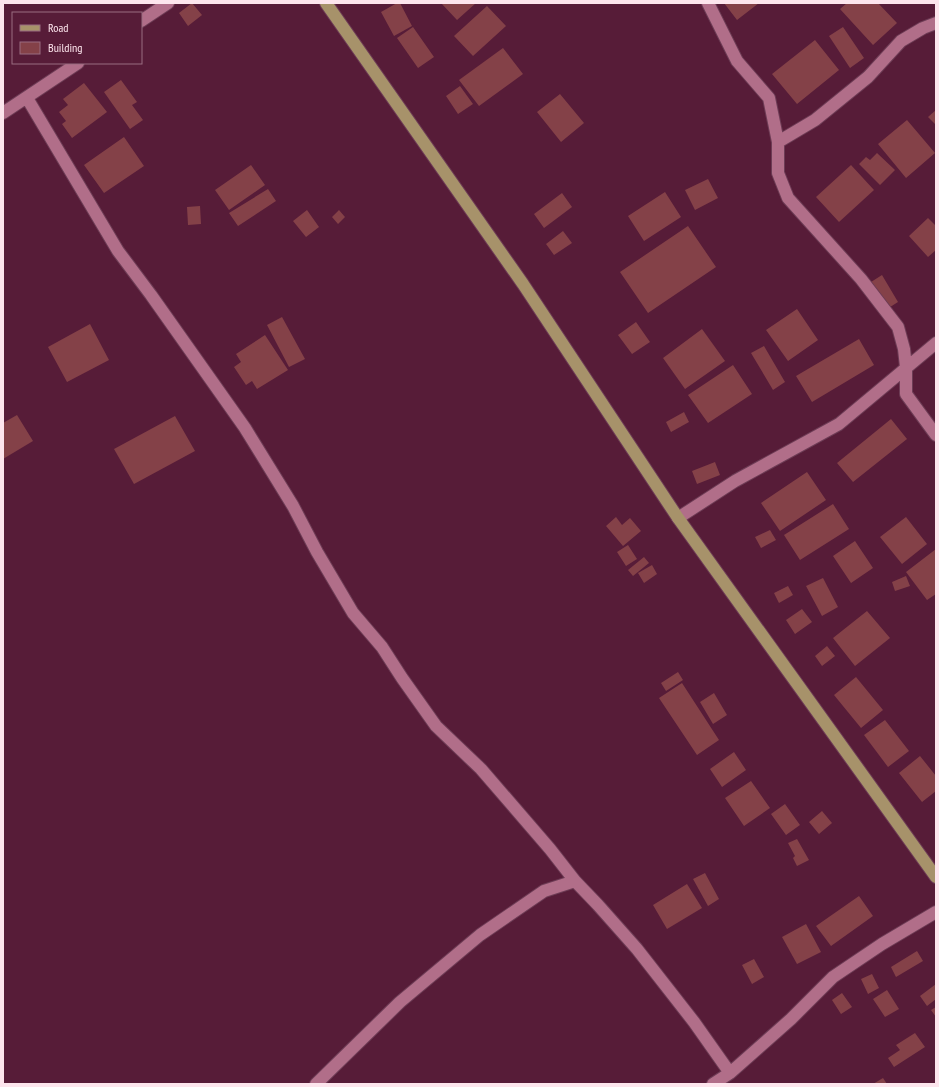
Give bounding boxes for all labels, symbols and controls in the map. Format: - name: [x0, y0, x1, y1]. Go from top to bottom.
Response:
- legend: [12, 12, 142, 64]
- text: Road: [48, 20, 68, 35]
- text: Building: [48, 40, 83, 55]

